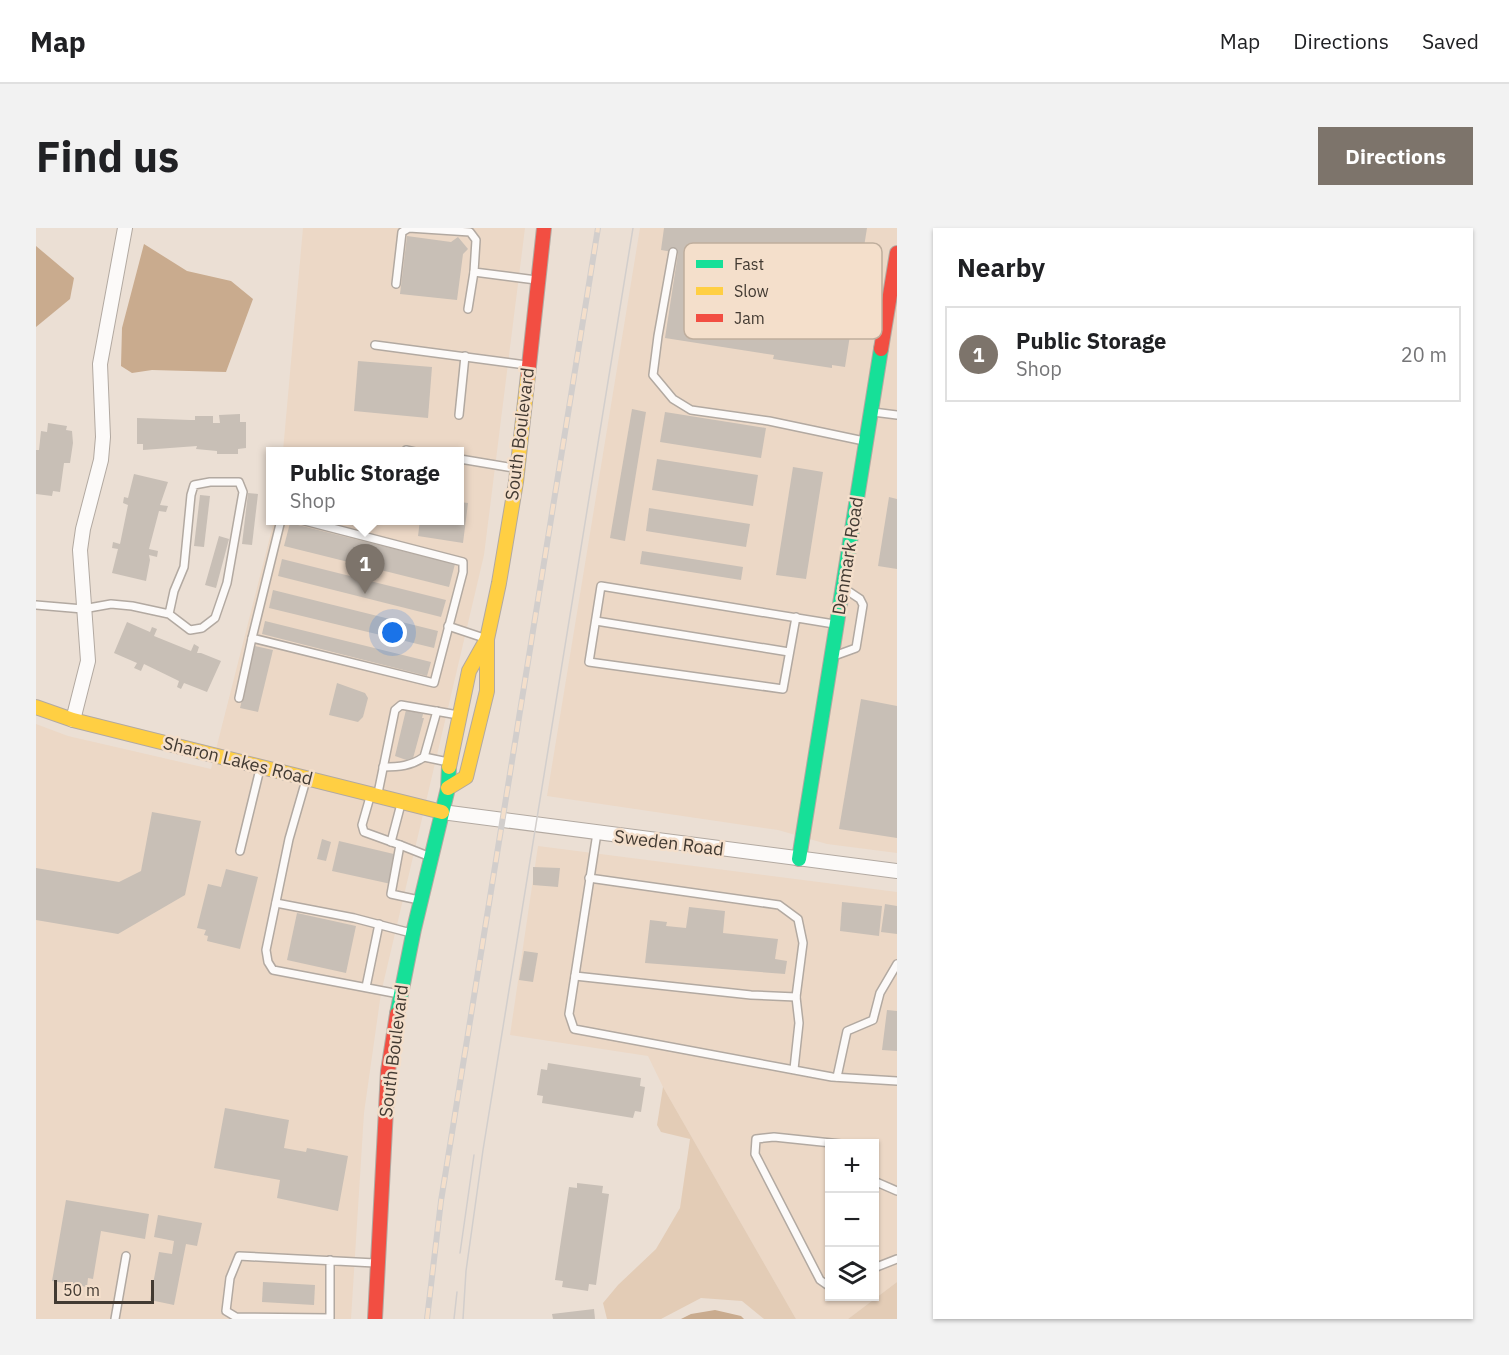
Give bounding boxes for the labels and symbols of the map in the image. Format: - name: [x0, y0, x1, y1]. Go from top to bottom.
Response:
- legend: [684, 243, 882, 339]
- text: Fast: [734, 254, 764, 274]
- text: Slow: [734, 281, 769, 301]
- text: Jam: [734, 308, 765, 328]
- street label: South Boulevard: [500, 366, 539, 502]
- street label: Denmark Road: [827, 495, 868, 617]
- pin: 1: [346, 544, 384, 594]
- your location: [378, 618, 407, 647]
- street label: Sharon Lakes Road: [161, 731, 315, 790]
- street label: Sweden Road: [613, 824, 725, 861]
- street label: South Boulevard: [374, 983, 413, 1119]
- scale bar: [54, 1277, 154, 1304]

